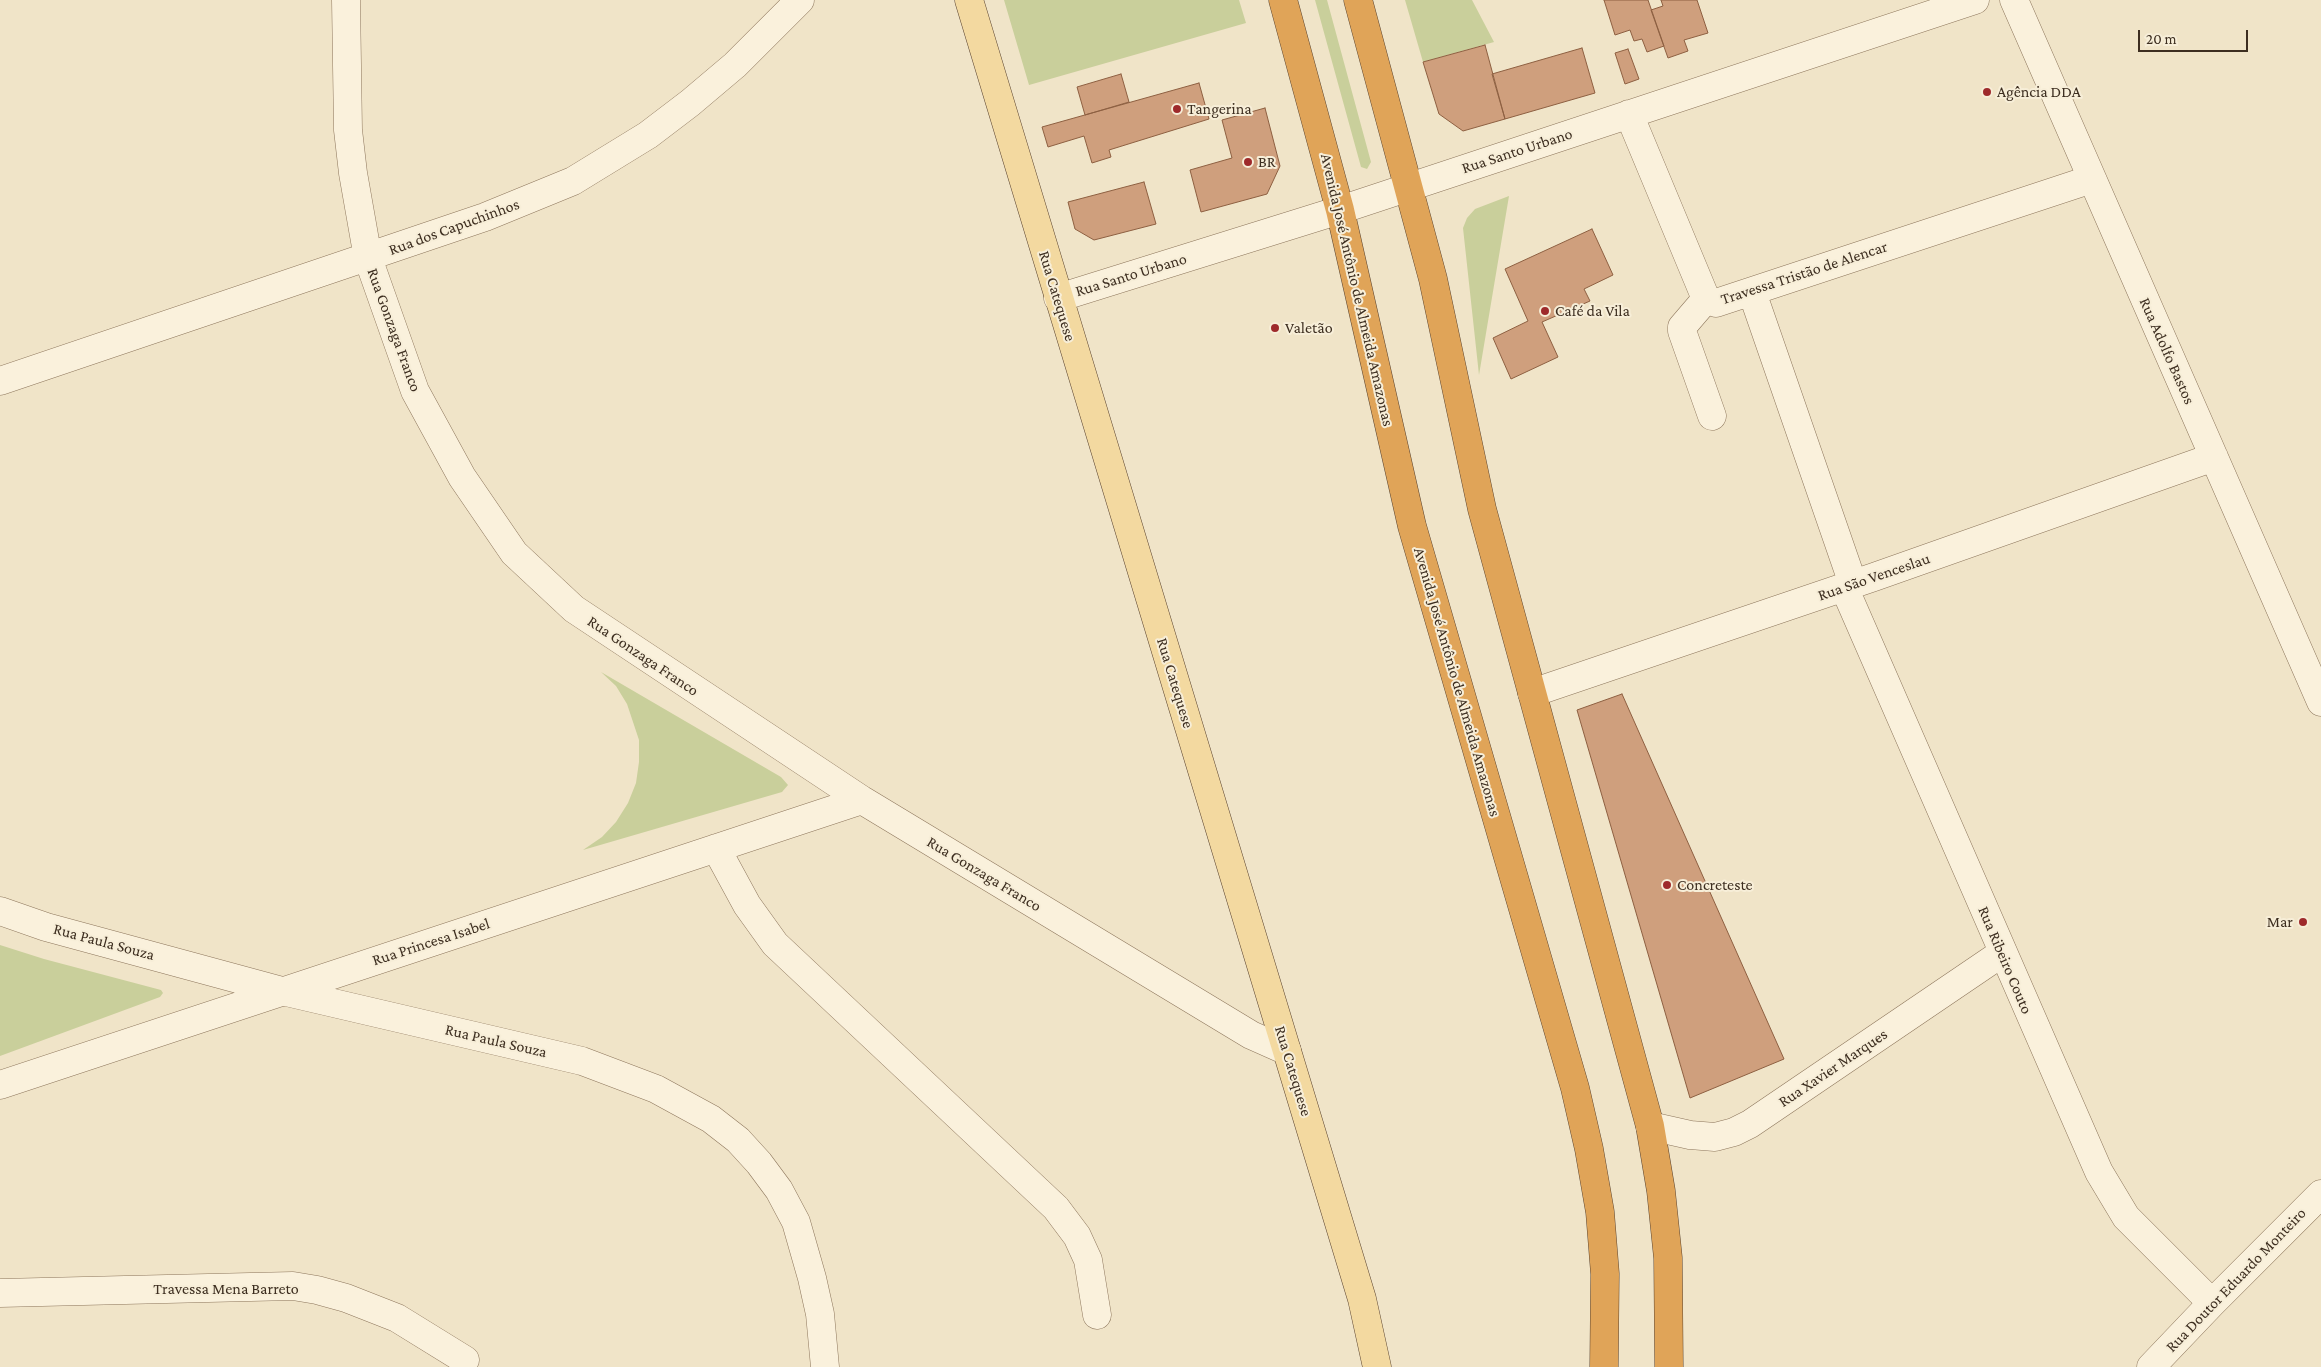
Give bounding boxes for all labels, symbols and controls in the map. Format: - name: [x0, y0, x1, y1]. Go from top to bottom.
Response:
- scale bar: [2141, 20, 2251, 52]
- text: 20 m: [2146, 31, 2177, 47]
- place label: Agência DDA: [1997, 82, 2081, 102]
- marker: Agência DDA: [1981, 86, 1993, 98]
- place label: Tangerina: [1187, 99, 1252, 119]
- marker: Tangerina: [1171, 103, 1183, 115]
- street label: Rua Santo Urbano: [1459, 124, 1575, 178]
- place label: BR: [1258, 152, 1276, 172]
- street label: Avenida José Antônio de Almeida Amazonas: [1316, 152, 1398, 428]
- marker: BR: [1242, 156, 1254, 168]
- street label: Rua dos Capuchinhos: [386, 194, 522, 260]
- street label: Travessa Tristão de Alencar: [1718, 237, 1890, 309]
- street label: Rua Catequese: [1034, 248, 1080, 344]
- street label: Rua Santo Urbano: [1073, 249, 1189, 301]
- street label: Rua Gonzaga Franco: [363, 266, 425, 394]
- street label: Rua Adolfo Bastos: [2135, 295, 2199, 407]
- place label: Café da Vila: [1555, 301, 1630, 321]
- marker: Café da Vila: [1539, 305, 1551, 317]
- place label: Valetão: [1285, 318, 1333, 338]
- marker: Valetão: [1269, 322, 1281, 334]
- street label: Avenida José Antônio de Almeida Amazonas: [1409, 545, 1505, 819]
- street label: Rua São Venceslau: [1815, 549, 1933, 605]
- street label: Rua Gonzaga Franco: [584, 612, 702, 700]
- street label: Rua Catequese: [1152, 635, 1198, 731]
- street label: Rua Gonzaga Franco: [923, 832, 1045, 916]
- place label: Concreteste: [1677, 875, 1753, 895]
- marker: Concreteste: [1661, 879, 1673, 891]
- street label: Rua Ribeiro Couto: [1974, 903, 2036, 1017]
- place label: Mar: [2267, 912, 2293, 932]
- street label: Rua Princesa Isabel: [370, 914, 492, 970]
- marker: Mar: [2297, 916, 2309, 928]
- street label: Rua Paula Souza: [51, 919, 157, 965]
- street label: Rua Paula Souza: [443, 1020, 549, 1062]
- street label: Rua Catequese: [1270, 1023, 1316, 1119]
- street label: Rua Xavier Marques: [1775, 1024, 1891, 1112]
- street label: Rua Doutor Eduardo Monteiro: [2162, 1204, 2310, 1356]
- street label: Travessa Mena Barreto: [153, 1279, 299, 1299]

